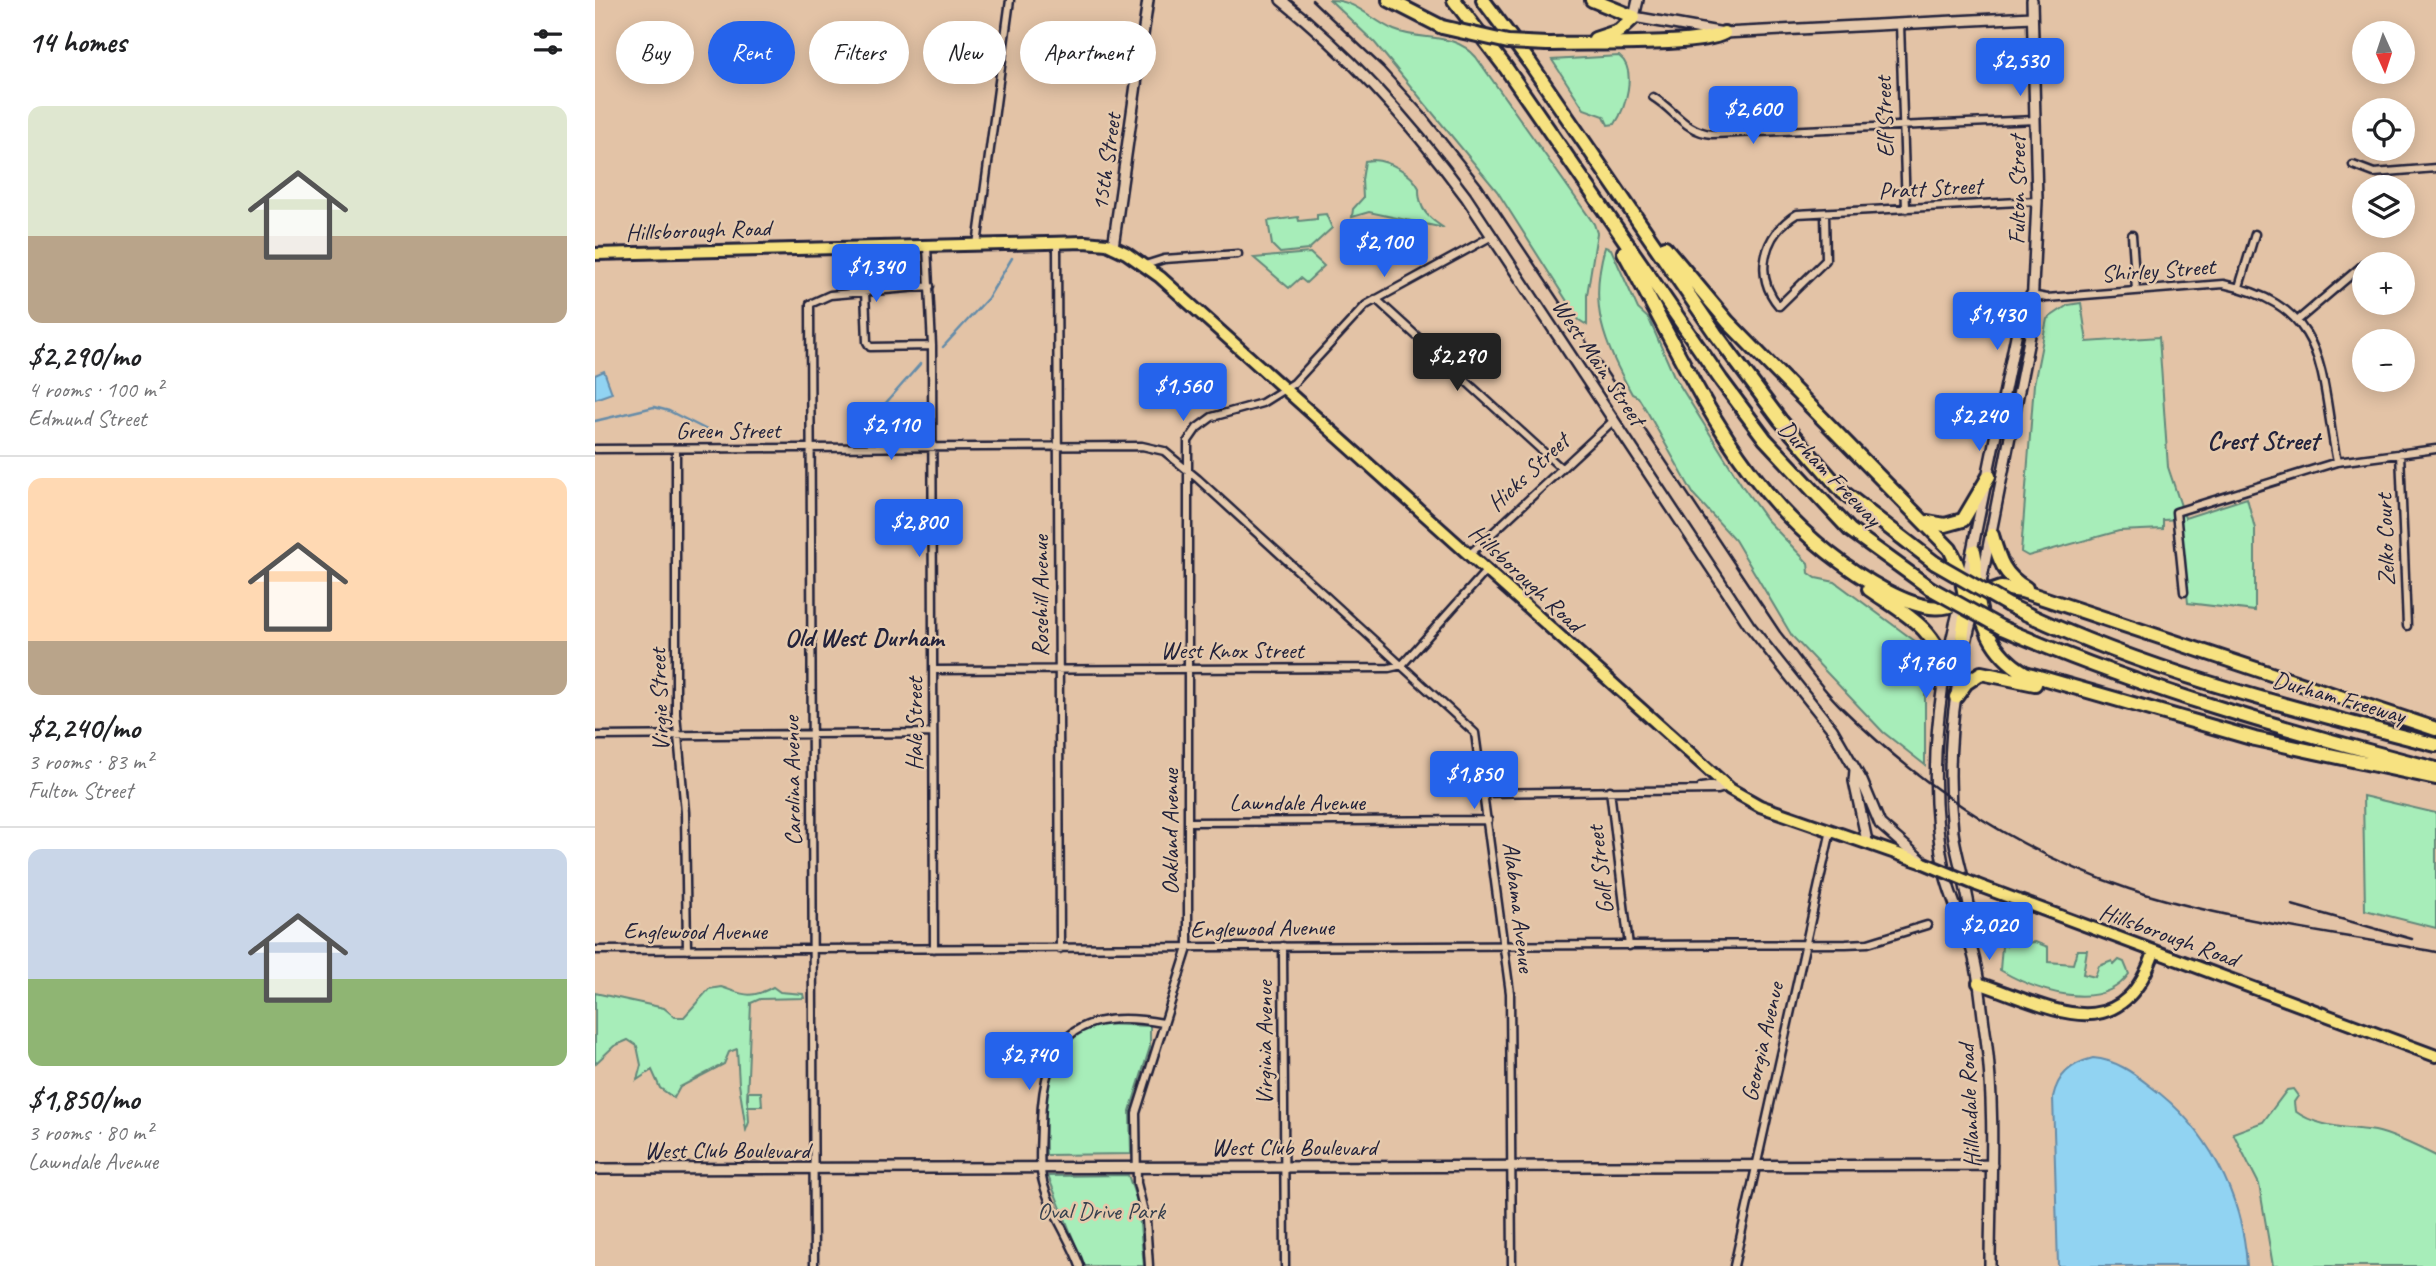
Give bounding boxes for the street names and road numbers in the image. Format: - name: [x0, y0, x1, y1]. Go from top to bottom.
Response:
- street label: Elf Street: [1868, 74, 1900, 158]
- street label: 15th Street: [1084, 109, 1128, 213]
- street label: Fulton Street: [2002, 132, 2032, 245]
- street label: Pratt Street: [1877, 170, 1986, 206]
- street label: Hillsborough Road: [625, 212, 775, 248]
- street label: Shirley Street: [2100, 251, 2218, 289]
- street label: West Main Street: [1546, 293, 1654, 434]
- street label: Durham Freeway: [1772, 414, 1889, 534]
- street label: Green Street: [676, 415, 782, 445]
- street label: Hicks Street: [1481, 424, 1578, 518]
- street label: Zelko Court: [2368, 491, 2402, 587]
- street label: Hillsborough Road: [1463, 517, 1592, 641]
- street label: Rosehill Avenue: [1025, 533, 1055, 657]
- street label: West Knox Street: [1161, 635, 1305, 665]
- street label: Virgie Street: [642, 646, 676, 752]
- street label: Durham Freeway: [2269, 664, 2410, 731]
- street label: Hale Street: [899, 675, 929, 771]
- street label: Carolina Avenue: [776, 714, 808, 846]
- street label: Oakland Avenue: [1155, 767, 1185, 895]
- street label: Lawndale Avenue: [1229, 787, 1367, 817]
- street label: Golf Street: [1579, 822, 1620, 916]
- street label: Alabama Avenue: [1496, 840, 1542, 976]
- street label: Hillsborough Road: [2096, 896, 2246, 975]
- street label: Englewood Avenue: [1190, 912, 1336, 944]
- street label: Englewood Avenue: [623, 916, 769, 946]
- street label: Georgia Avenue: [1734, 977, 1791, 1104]
- street label: Virginia Avenue: [1249, 978, 1279, 1105]
- street label: Hillandale Road: [1951, 1040, 1987, 1169]
- street label: West Club Boulevard: [1211, 1132, 1380, 1162]
- street label: West Club Boulevard: [644, 1135, 813, 1165]

